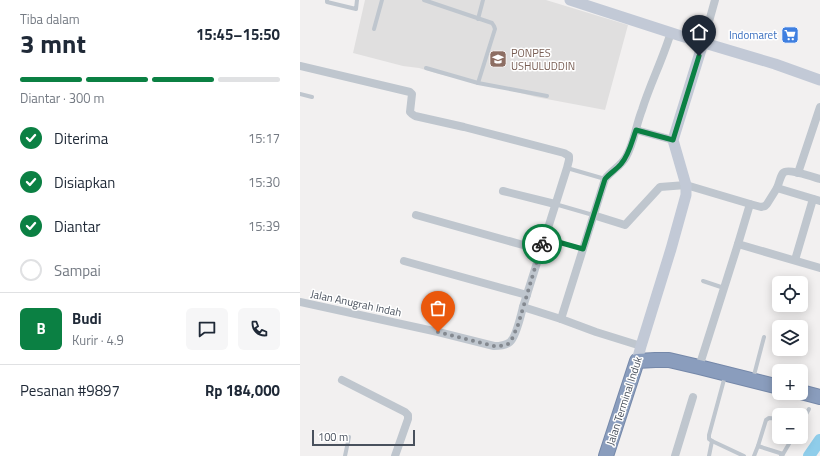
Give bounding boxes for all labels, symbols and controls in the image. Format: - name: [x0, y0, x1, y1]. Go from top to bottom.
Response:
- text: Tiba dalam: [20, 9, 80, 29]
- pin: [682, 15, 716, 56]
- icon: home: [688, 21, 710, 43]
- text: 15:45–15:50: [196, 23, 280, 46]
- text: 3 mnt: [20, 24, 86, 63]
- supermarket icon: Indomaret: [780, 25, 800, 45]
- place label: Indomaret: [729, 27, 777, 43]
- place label: PONPES USHULUDDIN: [511, 45, 575, 74]
- school or university icon: PONPES USHULUDDIN: [488, 49, 508, 69]
- text: Diantar · 300 m: [20, 88, 104, 108]
- icon: check: [20, 127, 42, 149]
- text: Diterima: [54, 127, 108, 150]
- text: 15:17: [248, 128, 280, 148]
- icon: check: [20, 171, 42, 193]
- text: Disiapkan: [54, 171, 115, 194]
- text: 15:30: [248, 172, 280, 192]
- icon: check: [20, 215, 42, 237]
- text: Diantar: [54, 215, 100, 238]
- text: 15:39: [248, 216, 280, 236]
- courier: [522, 224, 562, 264]
- icon: bike: [531, 233, 553, 255]
- text: Sampai: [54, 259, 101, 282]
- map controls: [772, 276, 808, 444]
- button: locate: [772, 276, 808, 312]
- street label: Jalan Anugrah Indah: [309, 286, 403, 320]
- pin: [421, 291, 455, 332]
- icon: bag: [427, 297, 449, 319]
- text: Budi: [72, 307, 102, 330]
- button: chat: [186, 308, 228, 350]
- button: phone: [238, 308, 280, 350]
- text: B: [36, 317, 46, 340]
- button: layers: [772, 320, 808, 356]
- text: Kurir · 4.9: [72, 330, 124, 350]
- street label: Jalan Terminal Induk: [602, 354, 646, 448]
- button: +: [772, 364, 808, 400]
- text: Pesanan #9897: [20, 379, 120, 402]
- text: Rp 184,000: [205, 379, 280, 402]
- button: −: [772, 408, 808, 444]
- scale bar: [312, 428, 415, 447]
- text: 100 m: [318, 429, 348, 445]

